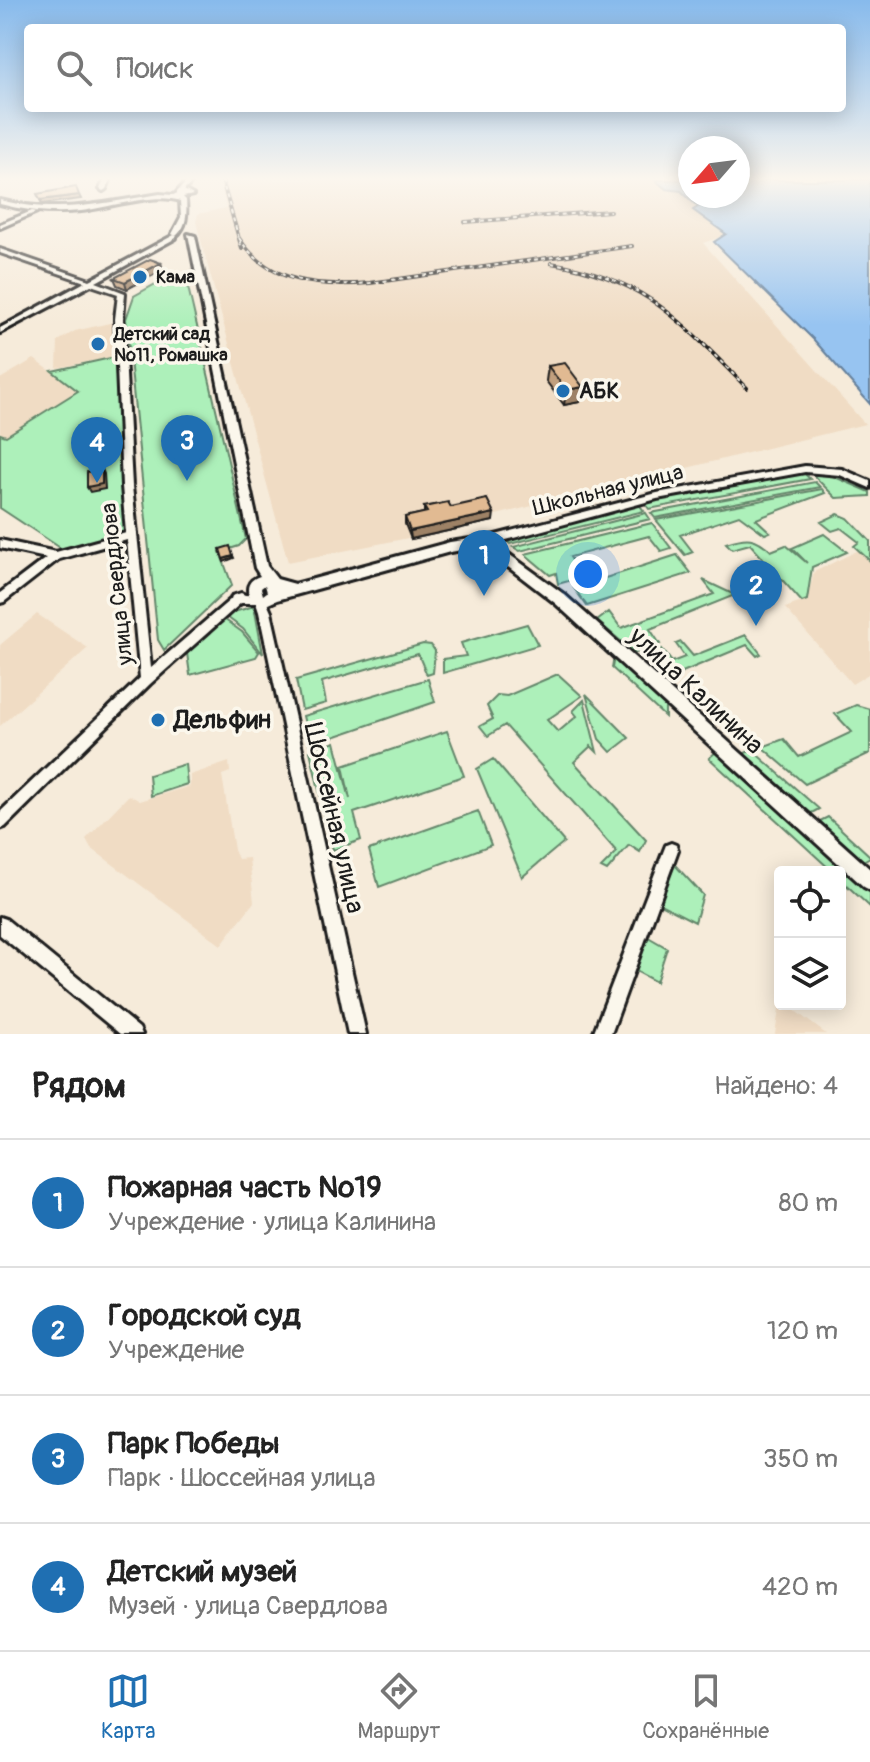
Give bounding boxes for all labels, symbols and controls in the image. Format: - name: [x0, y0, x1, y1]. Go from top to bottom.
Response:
- search box: [24, 24, 846, 112]
- icon: search: [52, 46, 96, 90]
- text: Поиск: [116, 50, 194, 87]
- north arrow: [678, 136, 750, 208]
- place label: Кама: [156, 266, 196, 289]
- marker: Кама: [131, 268, 149, 286]
- place label: Детский сад №11, Ромашка: [113, 323, 228, 367]
- marker: Детский сад №11, Ромашка: [89, 335, 107, 353]
- place label: АБК: [579, 377, 619, 405]
- marker: АБК: [554, 382, 572, 400]
- pin: 3: [161, 415, 213, 481]
- pin: 4: [71, 417, 123, 483]
- street label: Школьная улица: [530, 458, 686, 522]
- street label: улица Свердлова: [95, 502, 140, 667]
- pin: 1: [458, 530, 510, 596]
- your location: [568, 554, 608, 594]
- pin: 2: [730, 560, 782, 626]
- street label: улица Калинина: [621, 620, 770, 761]
- place label: Дельфин: [172, 704, 271, 736]
- marker: Дельфин: [149, 711, 167, 729]
- street label: Шоссейная улица: [297, 720, 371, 916]
- map controls: [774, 866, 846, 1010]
- button: locate: [774, 866, 846, 938]
- button: layers: [774, 938, 846, 1010]
- text: Рядом: [32, 1065, 126, 1108]
- text: Найдено: 4: [714, 1070, 838, 1102]
- text: Пожарная часть №19: [108, 1169, 382, 1206]
- text: 1: [53, 1187, 63, 1219]
- text: 80 m: [778, 1187, 838, 1219]
- text: Учреждение · улица Калинина: [108, 1206, 436, 1238]
- text: Городской суд: [108, 1297, 301, 1334]
- text: 2: [51, 1315, 65, 1347]
- text: 120 m: [767, 1315, 838, 1347]
- text: Учреждение: [108, 1334, 244, 1366]
- text: Парк Победы: [108, 1425, 280, 1462]
- text: 3: [51, 1443, 65, 1475]
- text: 350 m: [763, 1443, 838, 1475]
- text: Парк · Шоссейная улица: [108, 1462, 376, 1494]
- text: Детский музей: [108, 1553, 297, 1590]
- text: 4: [50, 1571, 66, 1603]
- text: 420 m: [762, 1571, 838, 1603]
- text: Музей · улица Свердлова: [108, 1590, 388, 1622]
- tab: Карта: [101, 1669, 156, 1745]
- tab: Маршрут: [357, 1669, 440, 1745]
- tab: Сохранённые: [642, 1669, 769, 1745]

